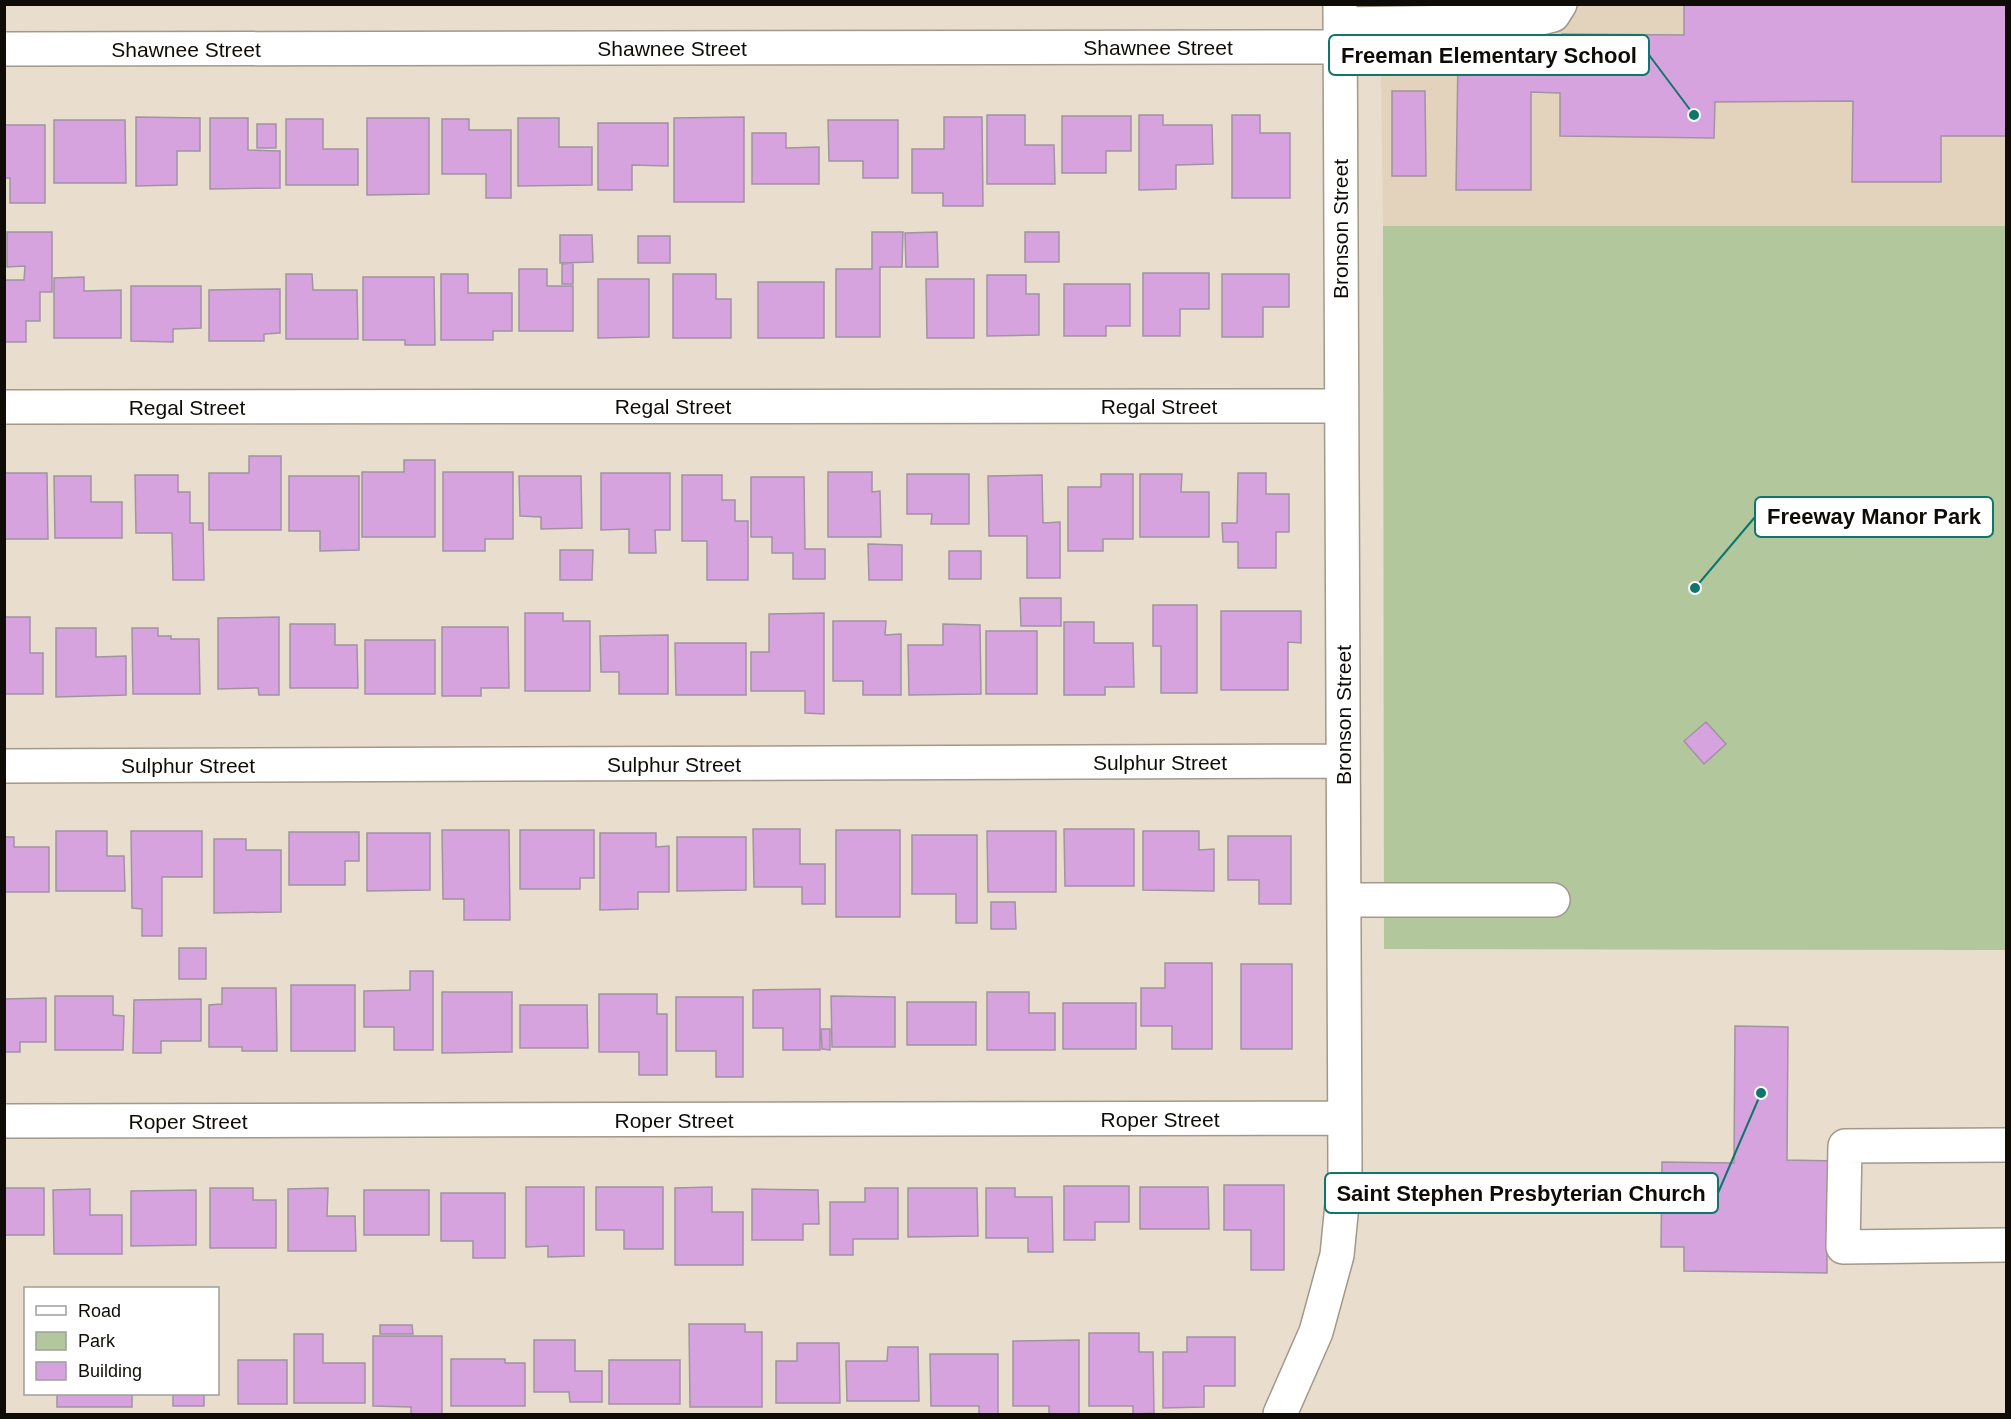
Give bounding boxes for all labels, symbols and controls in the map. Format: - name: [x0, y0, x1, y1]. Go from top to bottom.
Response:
- callout: Freeman Elementary School: [1329, 35, 1649, 75]
- street label: Shawnee Street: [1083, 36, 1233, 59]
- street label: Shawnee Street: [597, 37, 747, 60]
- street label: Shawnee Street: [111, 38, 261, 61]
- text: Freeman Elementary School: [1341, 43, 1637, 68]
- street label: Bronson Street: [1329, 159, 1352, 299]
- street label: Regal Street: [615, 395, 732, 418]
- street label: Regal Street: [1101, 395, 1218, 418]
- street label: Regal Street: [129, 396, 246, 419]
- callout: Freeway Manor Park: [1755, 497, 1993, 537]
- text: Freeway Manor Park: [1767, 504, 1982, 529]
- street label: Bronson Street: [1332, 645, 1355, 785]
- street label: Sulphur Street: [1093, 751, 1227, 774]
- street label: Sulphur Street: [607, 753, 741, 776]
- street label: Sulphur Street: [121, 754, 255, 777]
- street label: Roper Street: [1100, 1108, 1220, 1131]
- street label: Roper Street: [614, 1109, 734, 1132]
- street label: Roper Street: [128, 1110, 248, 1133]
- callout: Saint Stephen Presbyterian Church: [1325, 1173, 1718, 1213]
- text: Saint Stephen Presbyterian Church: [1336, 1181, 1706, 1206]
- legend: [24, 1287, 219, 1395]
- text: Road: [78, 1301, 121, 1321]
- text: Park: [78, 1331, 116, 1351]
- text: Building: [78, 1361, 142, 1381]

